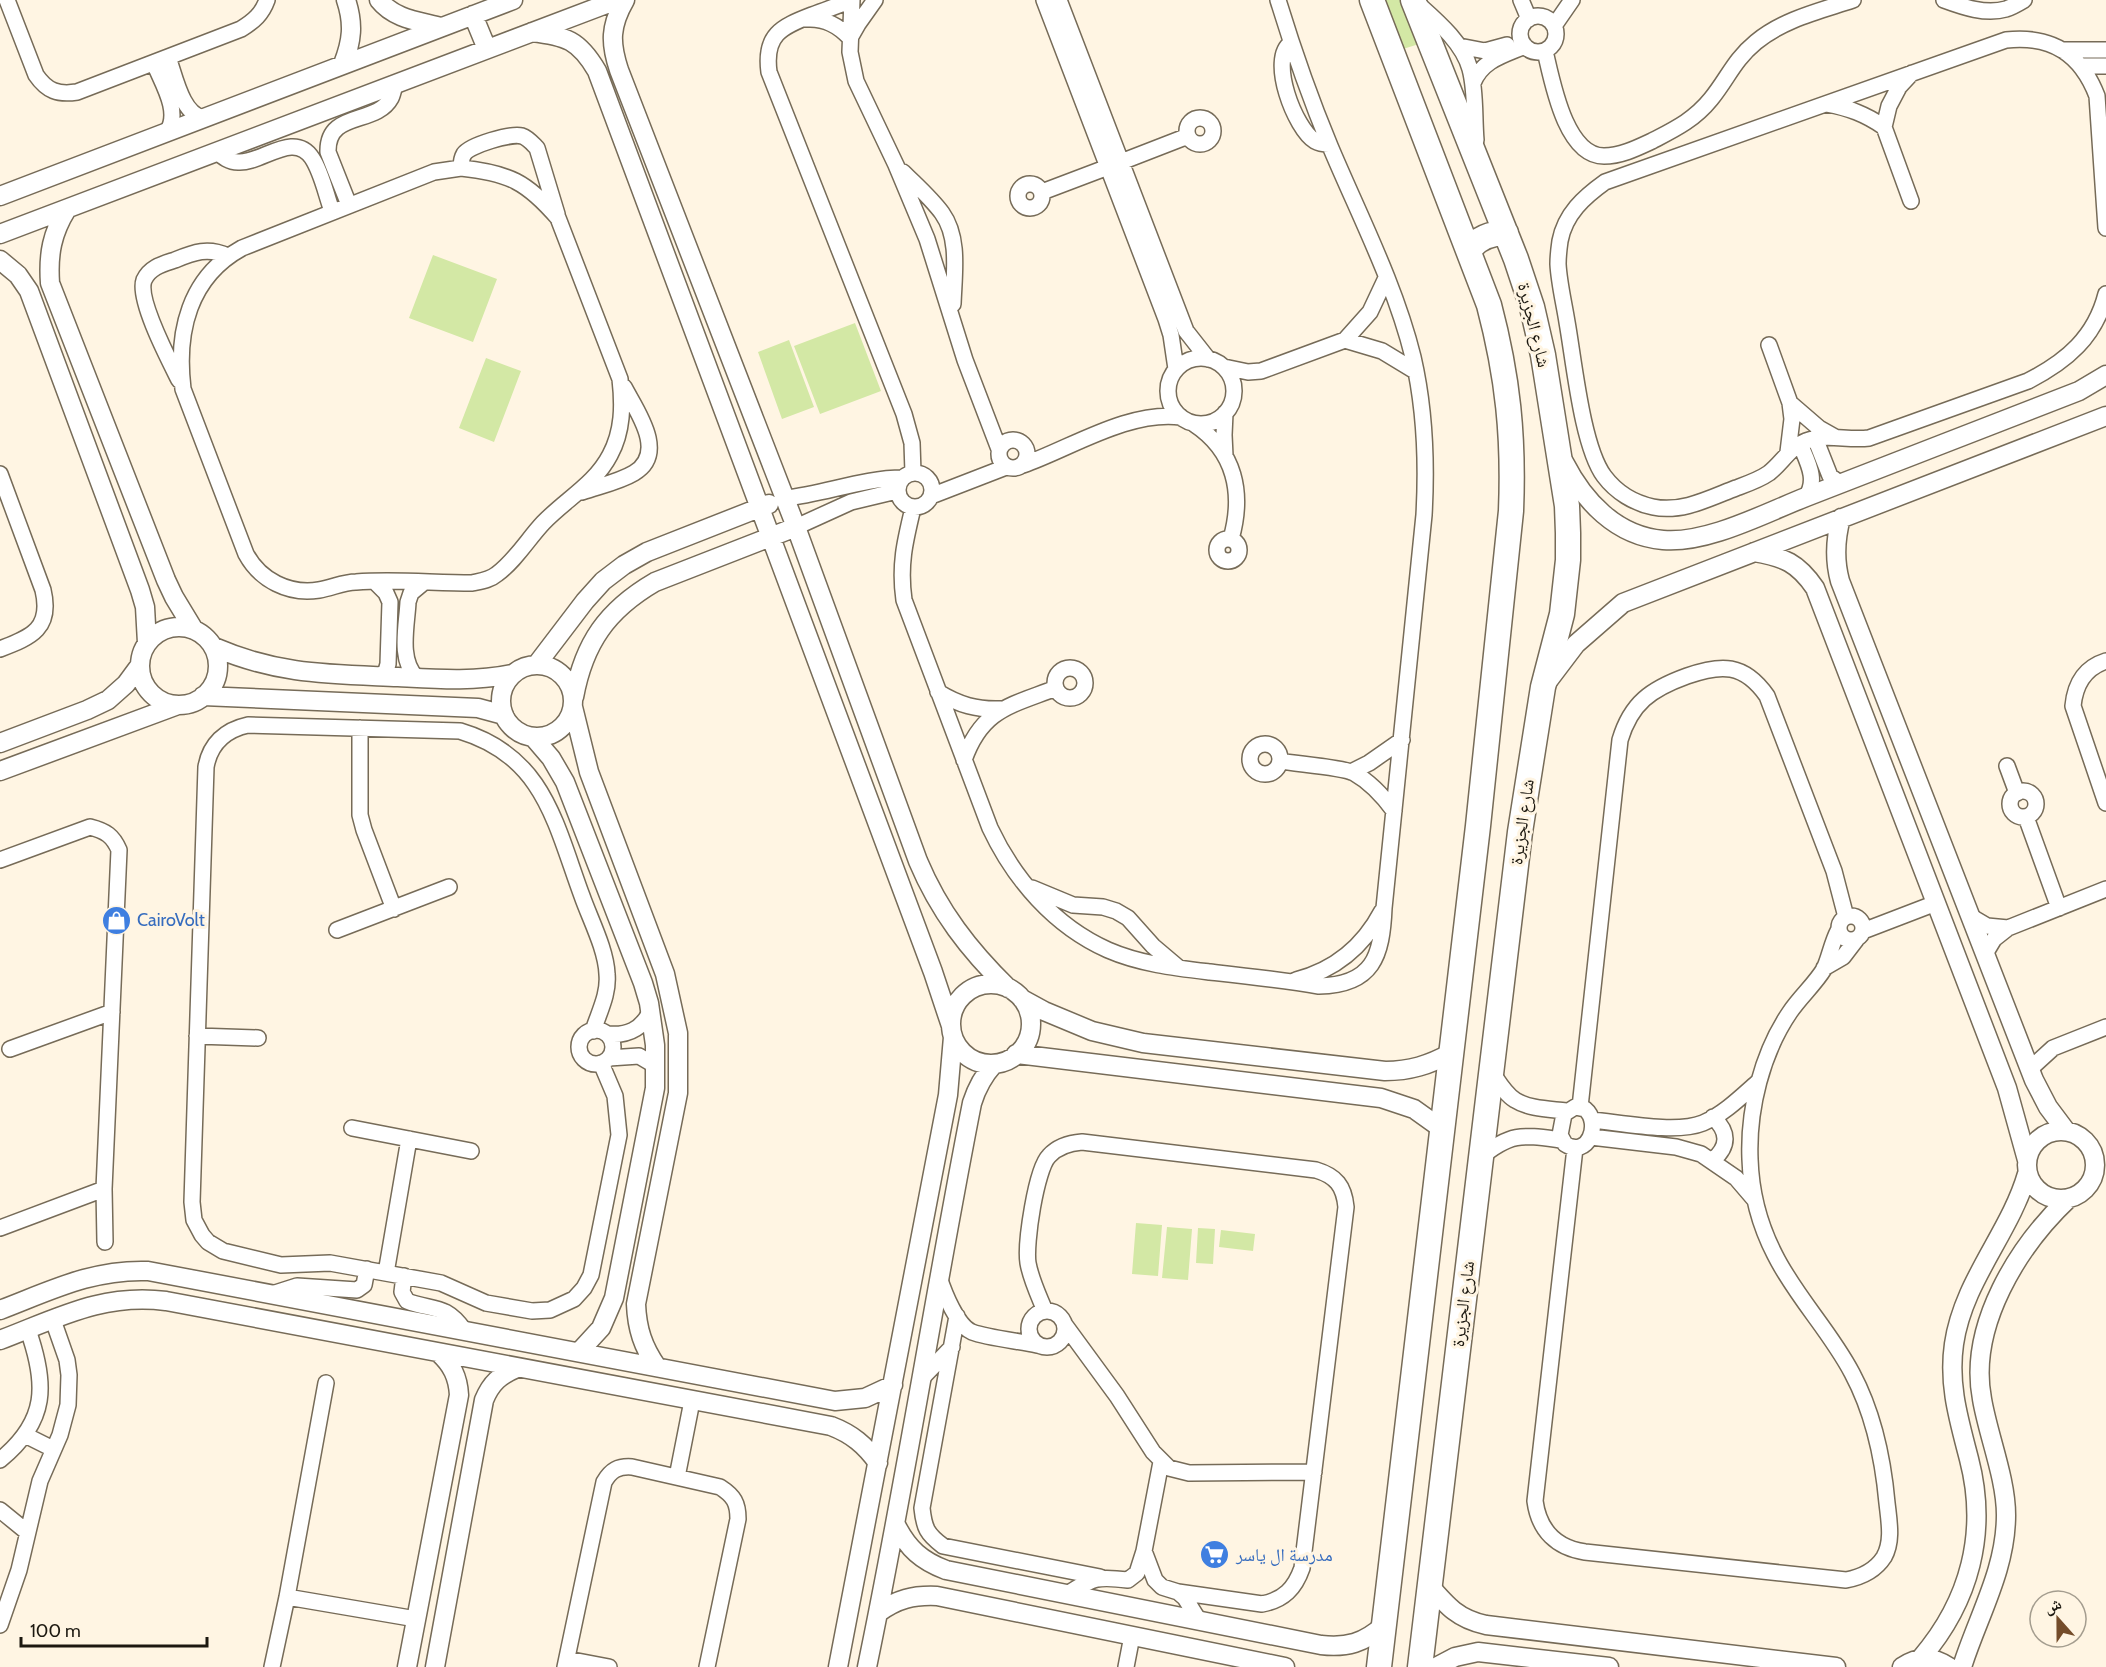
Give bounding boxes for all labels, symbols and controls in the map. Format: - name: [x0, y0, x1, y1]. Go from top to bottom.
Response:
- street label: شارع الجزيرة: [1513, 280, 1555, 370]
- street label: شارع الجزيرة: [1505, 778, 1539, 866]
- shop icon: CairoVolt: [100, 904, 132, 936]
- place label: CairoVolt: [137, 909, 205, 931]
- street label: شارع الجزيرة: [1447, 1260, 1479, 1348]
- supermarket icon: مدرسة ال ياسر: [1199, 1539, 1231, 1571]
- place label: مدرسة ال ياسر: [1235, 1544, 1333, 1566]
- north arrow: [2028, 1589, 2088, 1649]
- text: ش: [2041, 1594, 2064, 1617]
- scale bar: [21, 1610, 207, 1648]
- text: 100 m: [30, 1620, 81, 1642]

